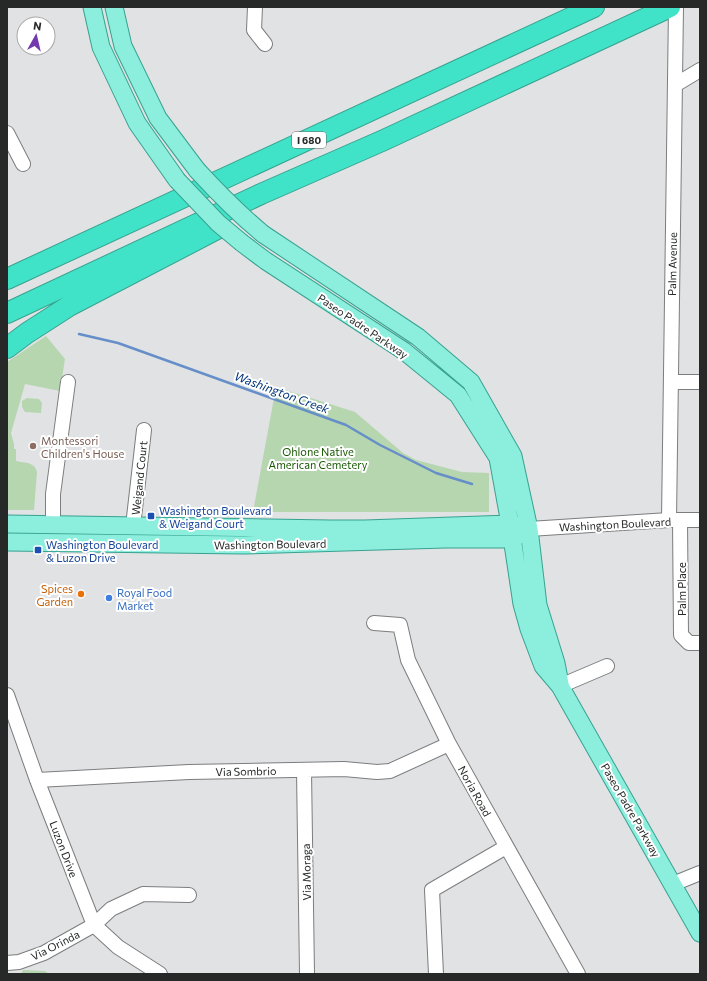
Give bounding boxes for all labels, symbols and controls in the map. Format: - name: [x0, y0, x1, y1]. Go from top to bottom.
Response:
- north arrow: [16, 16, 56, 56]
- text: N: [32, 19, 42, 33]
- road number: I 680: [292, 132, 326, 148]
- street label: Palm Avenue: [665, 232, 679, 296]
- street label: Paseo Padre Parkway: [315, 291, 411, 361]
- water label: Washington Creek: [233, 368, 332, 416]
- place label: Montessori Children's House: [41, 434, 124, 460]
- street label: Weigand Court: [129, 440, 149, 516]
- marker: Montessori Children's House: [28, 441, 38, 451]
- park label: Ohlone Native American Cemetery: [269, 445, 368, 471]
- place label: Washington Boulevard & Weigand Court: [159, 504, 271, 530]
- marker: Washington Boulevard & Weigand Court: [146, 511, 156, 521]
- street label: Washington Boulevard: [559, 515, 671, 533]
- street label: Washington Boulevard: [214, 537, 326, 551]
- place label: Washington Boulevard & Luzon Drive: [46, 538, 158, 564]
- marker: Washington Boulevard & Luzon Drive: [33, 545, 43, 555]
- street label: Palm Place: [675, 562, 688, 616]
- place label: Spices Garden: [37, 582, 73, 608]
- place label: Royal Food Market: [117, 586, 172, 612]
- marker: Spices Garden: [76, 589, 86, 599]
- marker: Royal Food Market: [104, 593, 114, 603]
- street label: Paseo Padre Parkway: [599, 761, 663, 860]
- street label: Via Sombrio: [215, 764, 277, 778]
- street label: Noria Road: [456, 764, 494, 818]
- street label: Luzon Drive: [47, 819, 81, 879]
- street label: Via Moraga: [299, 843, 313, 901]
- street label: Via Orinda: [29, 927, 81, 963]

